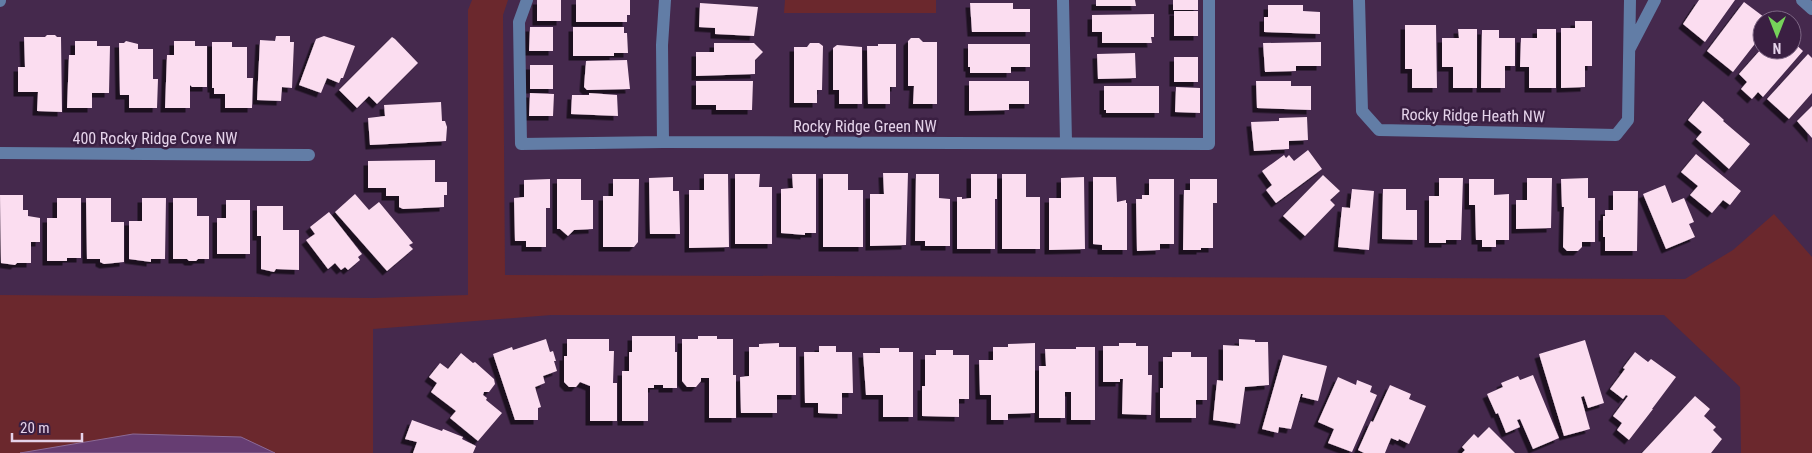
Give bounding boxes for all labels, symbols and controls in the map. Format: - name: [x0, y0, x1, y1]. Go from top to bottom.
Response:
- north arrow: [1752, 10, 1802, 60]
- text: N: [1773, 40, 1781, 56]
- street label: Rocky Ridge Heath NW: [1401, 105, 1545, 126]
- street label: Rocky Ridge Green NW: [793, 117, 937, 136]
- street label: 400 Rocky Ridge Cove NW: [73, 129, 238, 148]
- scale bar: [12, 410, 82, 442]
- text: 20 m: [20, 419, 50, 437]

